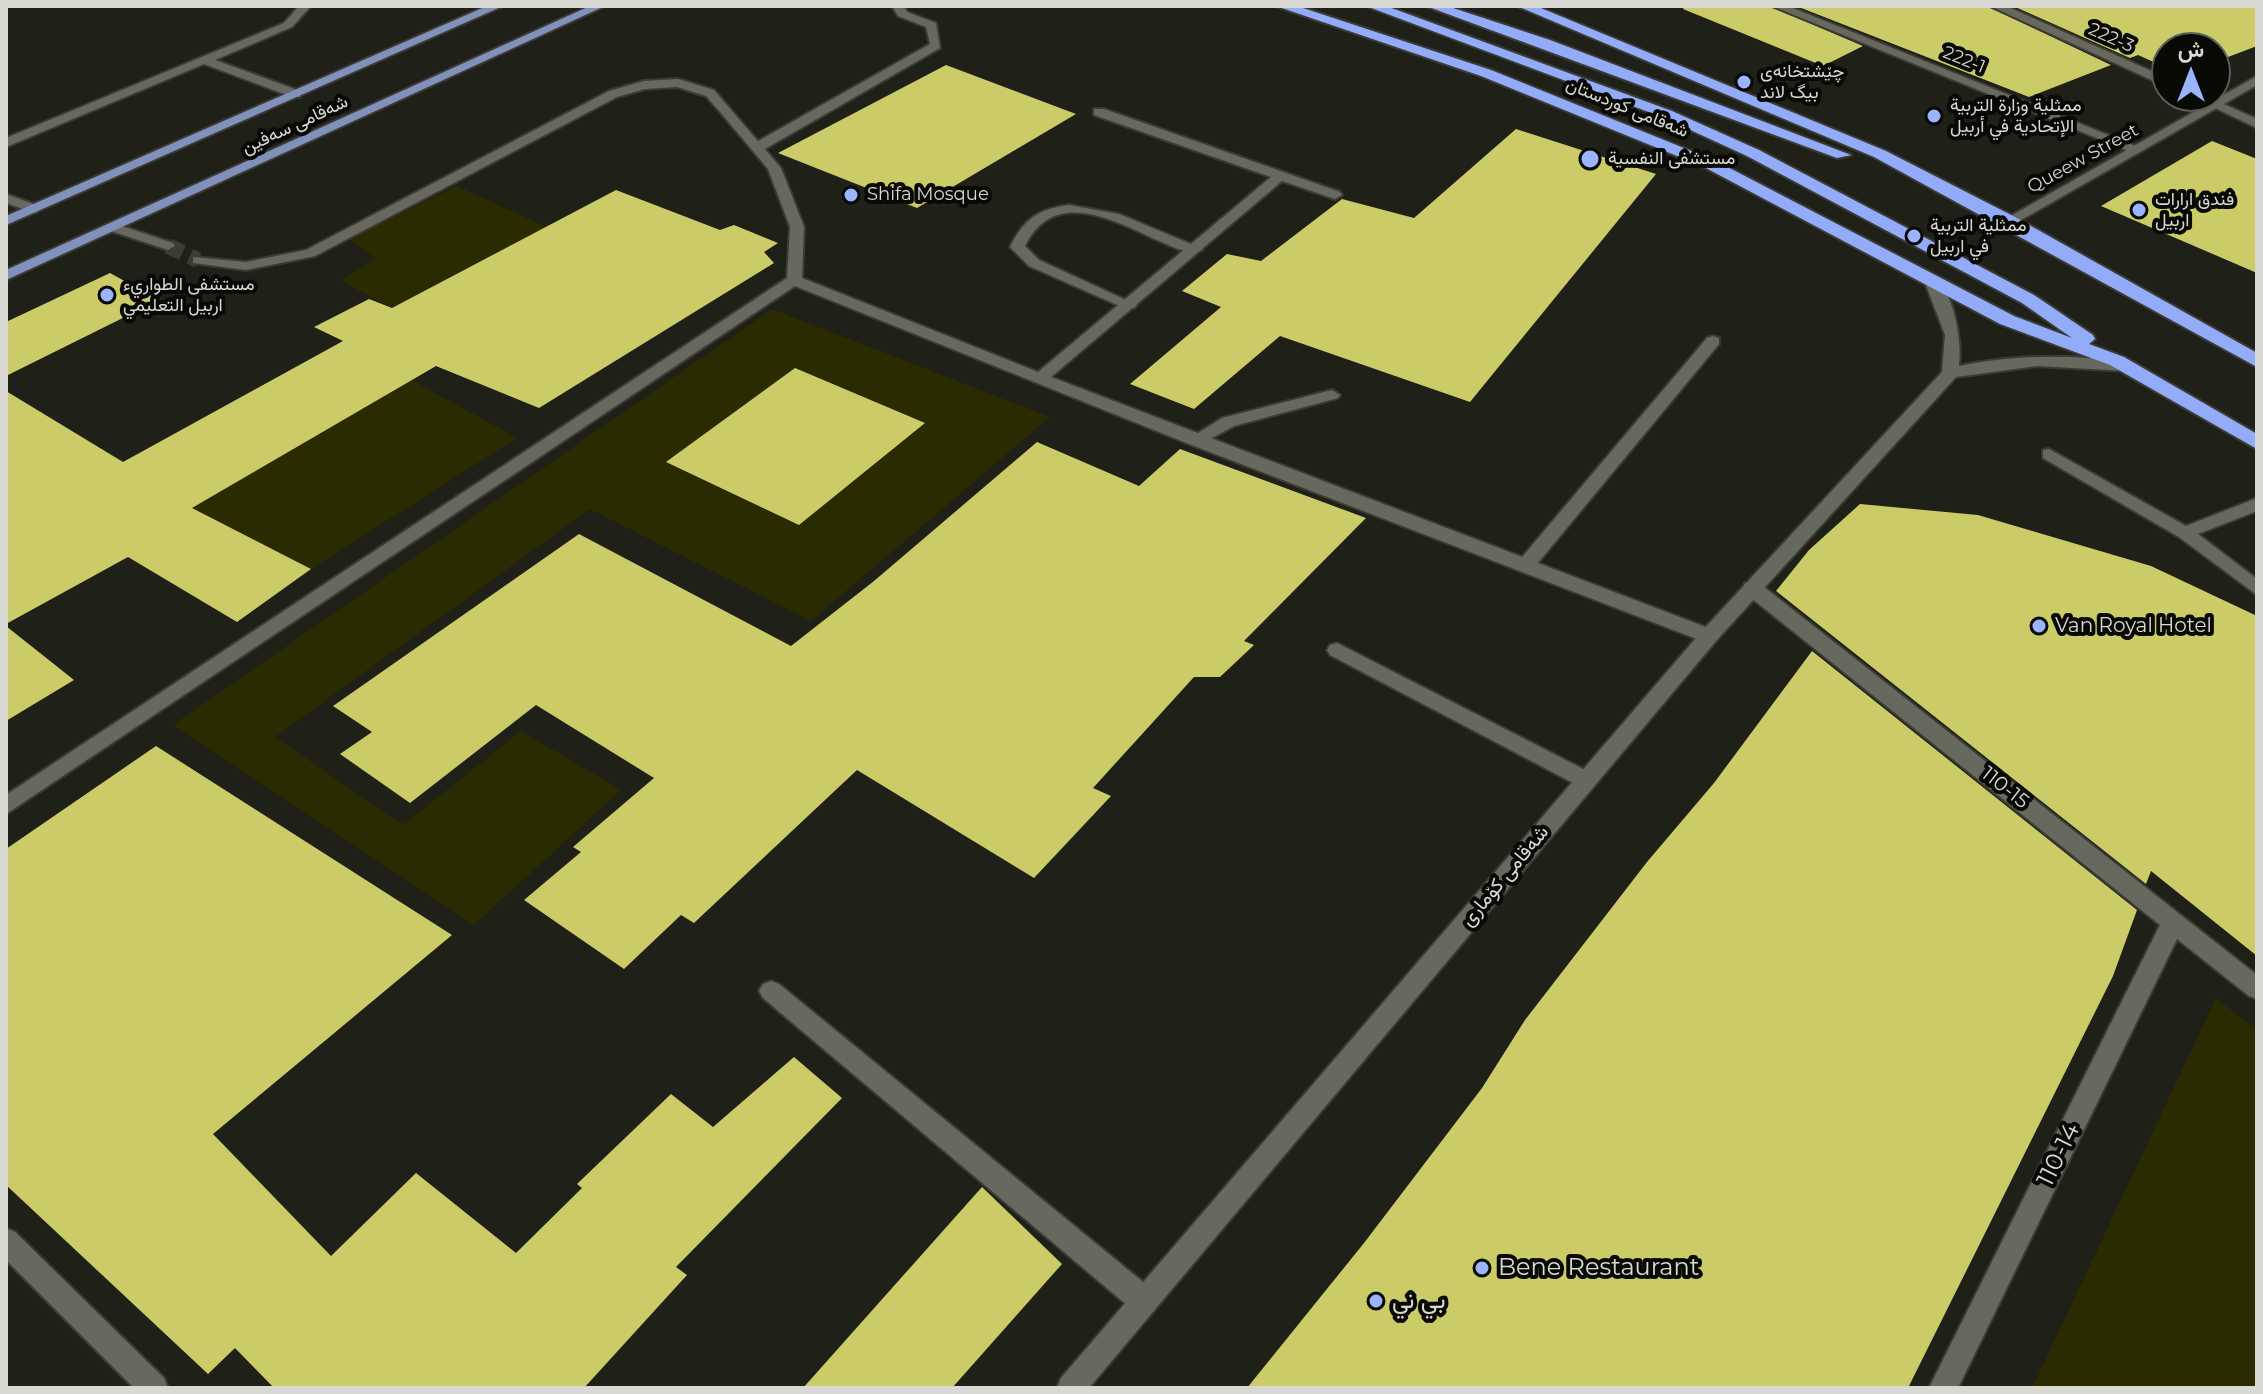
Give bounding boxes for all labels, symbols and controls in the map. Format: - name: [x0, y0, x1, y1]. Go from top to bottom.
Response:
- street label: 222-3: [2085, 19, 2137, 57]
- north arrow: [2151, 32, 2231, 112]
- text: ش: [2178, 36, 2204, 63]
- street label: 222-1: [1940, 42, 1988, 78]
- place label: چێشتخانەی بیگ لاند: [1760, 61, 1844, 104]
- marker: چێشتخانەی بیگ لاند: [1735, 73, 1753, 91]
- street label: شەقامی کوردستان: [1563, 74, 1691, 142]
- street label: شەقامی سەفین: [238, 91, 352, 159]
- place label: ممثلية وزارة التربية الإتحادية في أربيل: [1950, 95, 2082, 138]
- marker: ممثلية وزارة التربية الإتحادية في أربيل: [1925, 107, 1943, 125]
- street label: Queew Street: [2024, 120, 2142, 198]
- marker: مستشفى النفسية: [1579, 148, 1601, 170]
- place label: مستشفى النفسية: [1608, 148, 1735, 170]
- place label: Shifa Mosque: [867, 184, 989, 206]
- marker: Shifa Mosque: [842, 186, 860, 204]
- place label: فندق ارارات اربيل: [2155, 189, 2234, 232]
- marker: فندق ارارات اربيل: [2130, 201, 2148, 219]
- place label: ممثلية التربية في اربيل: [1930, 215, 2027, 258]
- marker: ممثلية التربية في اربيل: [1905, 227, 1923, 245]
- place label: مستشفى الطواريء اربيل التعليمي: [123, 274, 255, 316]
- marker: مستشفى الطواريء اربيل التعليمي: [98, 286, 116, 304]
- place label: Van Royal Hotel: [2055, 614, 2212, 638]
- marker: Van Royal Hotel: [2030, 617, 2048, 635]
- street label: 110-15: [1976, 762, 2034, 814]
- street label: شەقامی کۆماری: [1456, 821, 1554, 931]
- street label: 110-14: [2031, 1119, 2087, 1191]
- place label: Bene Restaurant: [1498, 1254, 1699, 1282]
- marker: Bene Restaurant: [1473, 1259, 1491, 1277]
- place label: بي ني: [1392, 1287, 1446, 1315]
- marker: بي ني: [1367, 1292, 1385, 1310]

